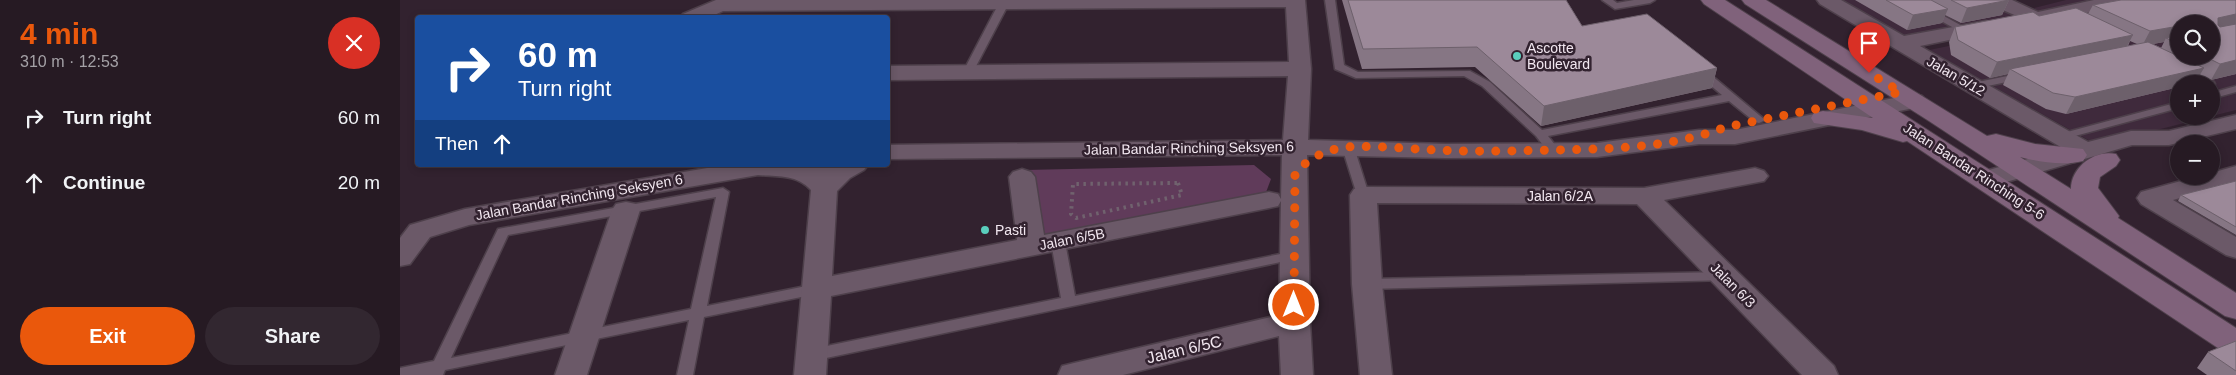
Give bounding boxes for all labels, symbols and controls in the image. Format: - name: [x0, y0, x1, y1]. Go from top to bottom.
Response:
- map controls: [2170, 15, 2220, 185]
- button: search: [2170, 15, 2220, 65]
- text: 4 min: [20, 17, 98, 50]
- button: close: [328, 17, 380, 69]
- pin: [1848, 22, 1890, 73]
- icon: arrive: [1855, 29, 1883, 57]
- icon: right: [435, 35, 500, 100]
- text: 60 m: [518, 35, 598, 74]
- place label: Ascotte Boulevard: [1527, 40, 1590, 72]
- marker: Ascotte Boulevard: [1511, 50, 1523, 62]
- text: 310 m · 12:53: [20, 53, 119, 70]
- street label: Jalan 5/12: [1924, 53, 1988, 99]
- button: +: [2170, 75, 2220, 125]
- text: Turn right: [518, 76, 611, 101]
- icon: right: [20, 104, 48, 132]
- text: Turn right: [63, 107, 151, 128]
- text: 60 m: [338, 107, 380, 128]
- street label: Jalan Bandar Rinching 5-6: [1900, 119, 2048, 223]
- icon: ahead: [488, 130, 516, 158]
- text: Then: [435, 133, 478, 154]
- button: −: [2170, 135, 2220, 185]
- street label: Jalan Bandar Rinching Seksyen 6: [1084, 138, 1294, 158]
- icon: ahead: [20, 169, 48, 197]
- street label: Jalan Bandar Rinching Seksyen 6: [474, 171, 684, 223]
- text: Continue: [63, 172, 145, 193]
- text: 20 m: [338, 172, 380, 193]
- street label: Jalan 6/2A: [1527, 188, 1594, 204]
- place label: Pasti: [995, 222, 1026, 238]
- marker: Pasti: [979, 224, 991, 236]
- street label: Jalan 6/5B: [1038, 225, 1106, 253]
- street label: Jalan 6/3: [1707, 259, 1759, 311]
- position arrow: [1267, 278, 1319, 330]
- button: Exit: [20, 307, 195, 365]
- button: Share: [205, 307, 380, 365]
- street label: Jalan 6/5C: [1145, 333, 1223, 366]

